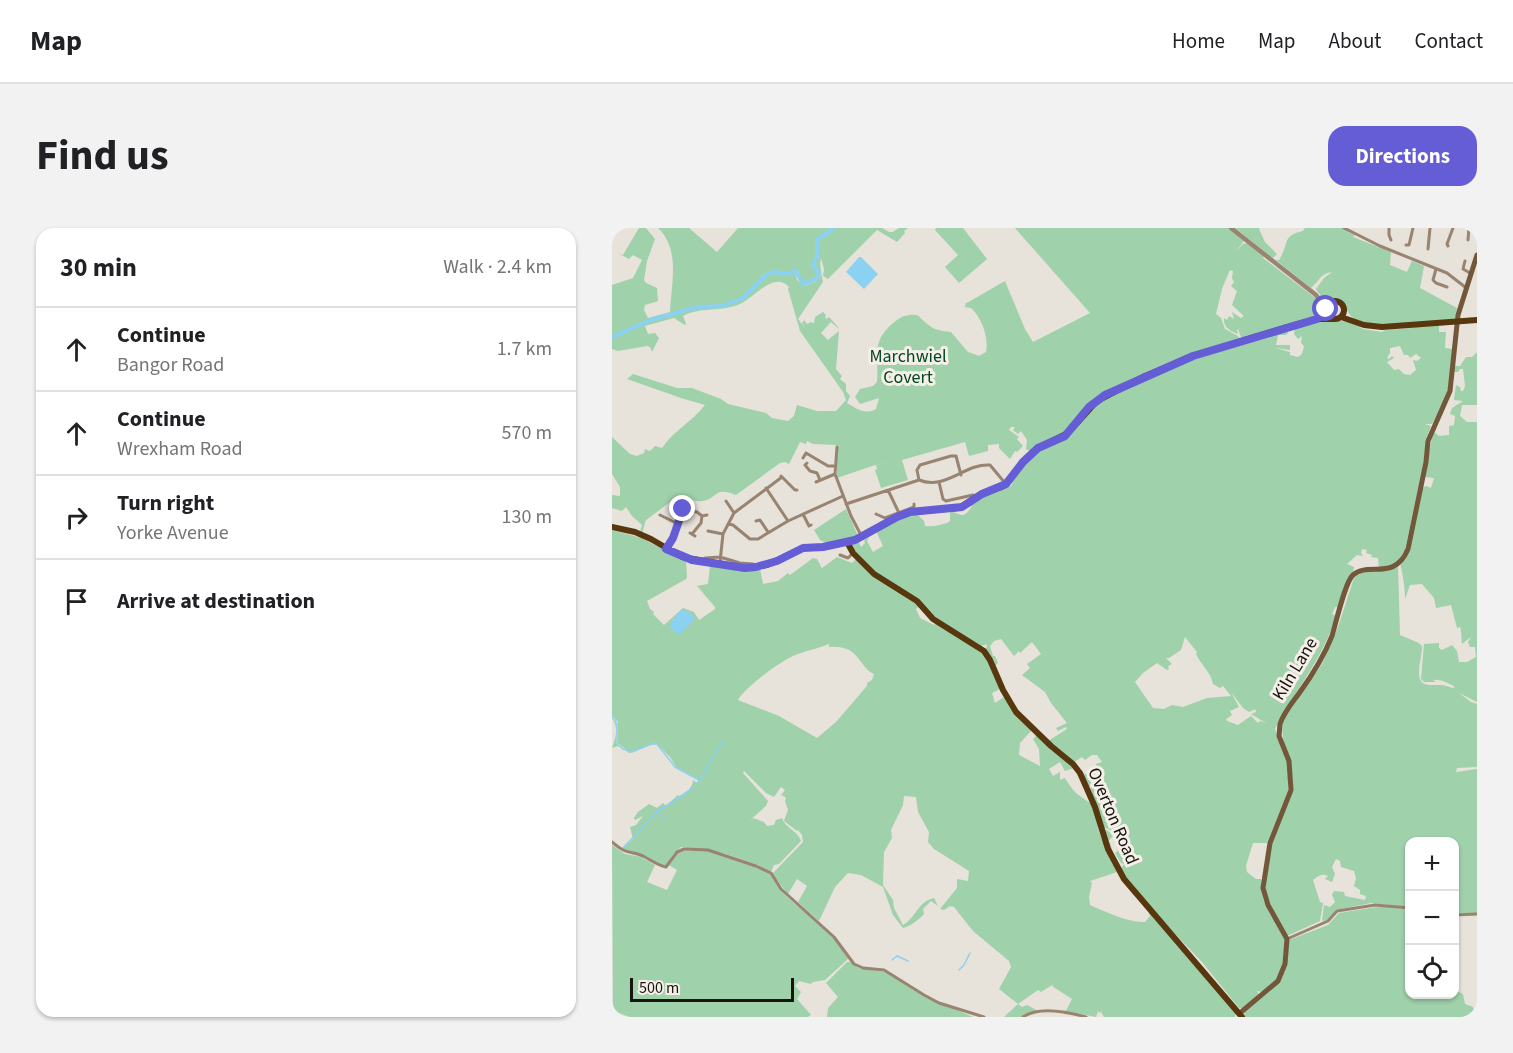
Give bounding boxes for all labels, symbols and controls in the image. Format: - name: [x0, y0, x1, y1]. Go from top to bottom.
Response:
- text: Map: [30, 21, 82, 61]
- text: Home: [1172, 26, 1225, 56]
- text: Map: [1258, 26, 1296, 56]
- text: About: [1329, 26, 1381, 56]
- text: Contact: [1414, 26, 1483, 56]
- text: Find us: [36, 126, 169, 186]
- button: Directions: [1328, 126, 1477, 186]
- text: 30 min: [60, 249, 137, 286]
- text: Walk · 2.4 km: [443, 253, 552, 281]
- route start: [1312, 295, 1338, 321]
- text: Continue: [117, 319, 206, 351]
- icon: ahead: [60, 333, 93, 366]
- text: 1.7 km: [497, 335, 552, 363]
- park label: Marchwiel Covert: [869, 344, 947, 390]
- text: Bangor Road: [117, 351, 224, 379]
- text: Continue: [117, 403, 206, 435]
- icon: ahead: [60, 417, 93, 450]
- text: 570 m: [502, 419, 552, 447]
- text: Wrexham Road: [117, 435, 243, 463]
- text: Turn right: [117, 487, 214, 519]
- route end: [669, 495, 695, 521]
- icon: right: [60, 501, 93, 534]
- text: 130 m: [502, 503, 552, 531]
- text: Yorke Avenue: [117, 519, 229, 547]
- icon: arrive: [60, 585, 93, 618]
- text: Arrive at destination: [117, 585, 315, 617]
- street label: Kiln Lane: [1266, 633, 1324, 705]
- street label: Overton Road: [1081, 764, 1145, 868]
- map controls: [1405, 837, 1459, 999]
- button: +: [1405, 837, 1459, 891]
- button: −: [1405, 891, 1459, 945]
- button: locate: [1405, 945, 1459, 999]
- scale bar: [630, 975, 794, 1002]
- text: 500 m: [639, 977, 679, 999]

